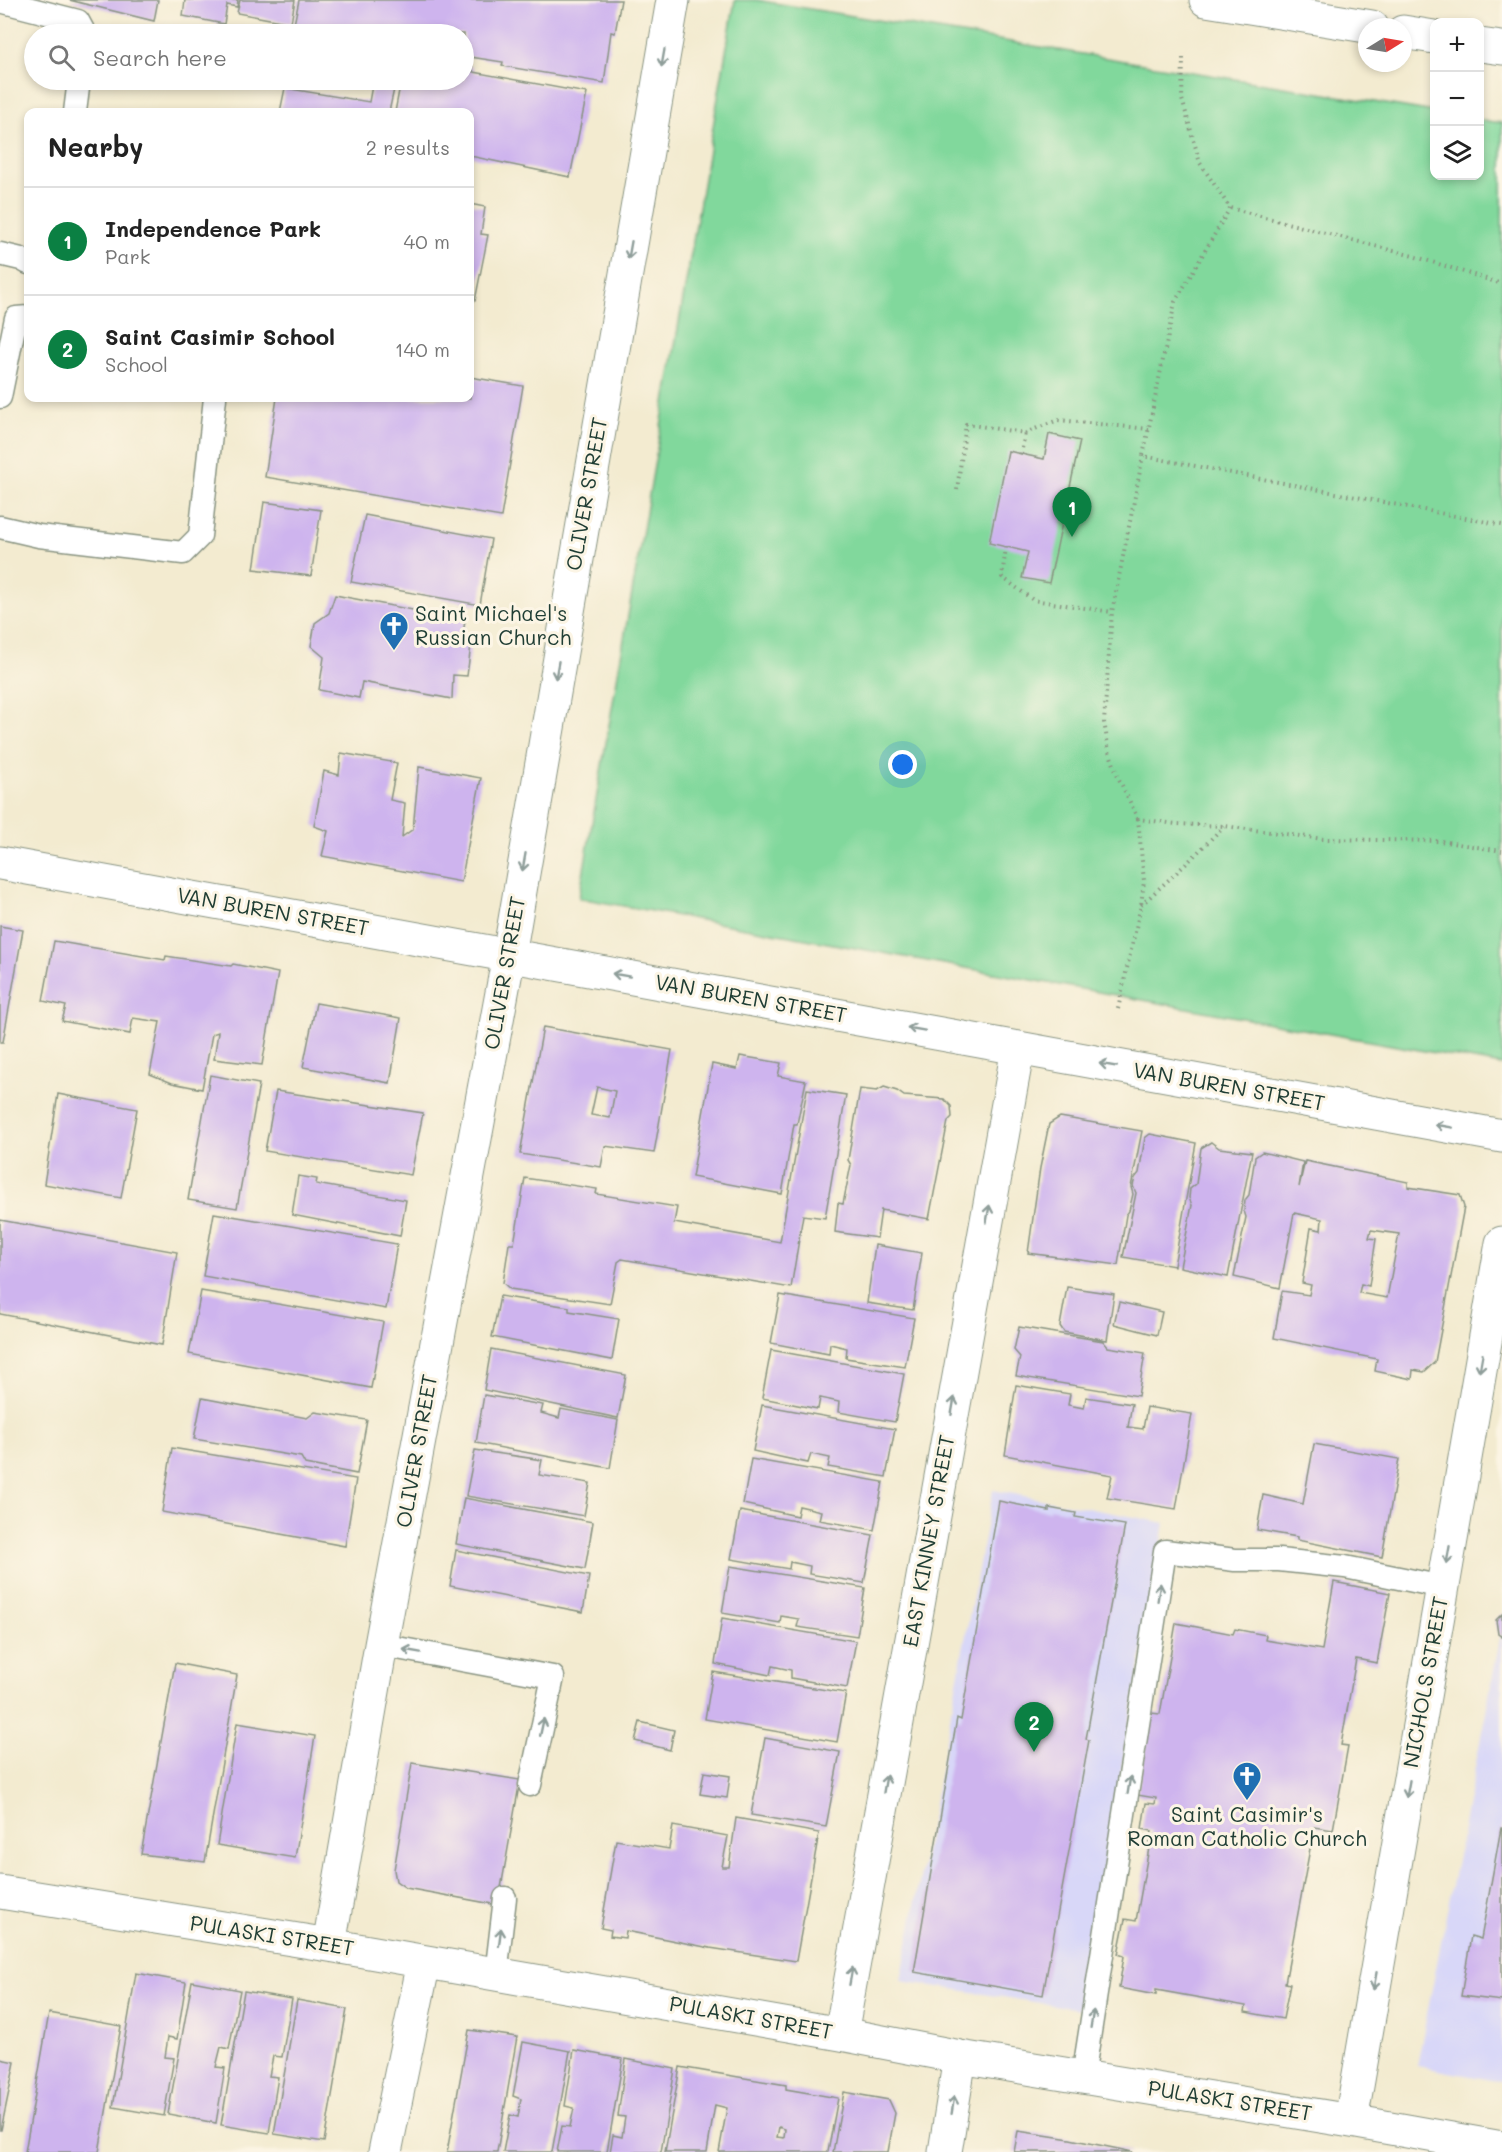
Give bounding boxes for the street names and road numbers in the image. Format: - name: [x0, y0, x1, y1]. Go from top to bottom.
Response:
- street label: OLIVER STREET: [559, 415, 612, 573]
- street label: VAN BUREN STREET: [175, 880, 371, 941]
- street label: OLIVER STREET: [477, 894, 530, 1052]
- street label: VAN BUREN STREET: [653, 967, 849, 1028]
- street label: VAN BUREN STREET: [1131, 1055, 1327, 1116]
- street label: OLIVER STREET: [389, 1372, 442, 1530]
- street label: EAST KINNEY STREET: [896, 1433, 959, 1649]
- street label: NICHOLS STREET: [1396, 1594, 1453, 1770]
- street label: PULASKI STREET: [188, 1908, 356, 1961]
- street label: PULASKI STREET: [667, 1989, 835, 2044]
- street label: PULASKI STREET: [1146, 2073, 1314, 2126]

